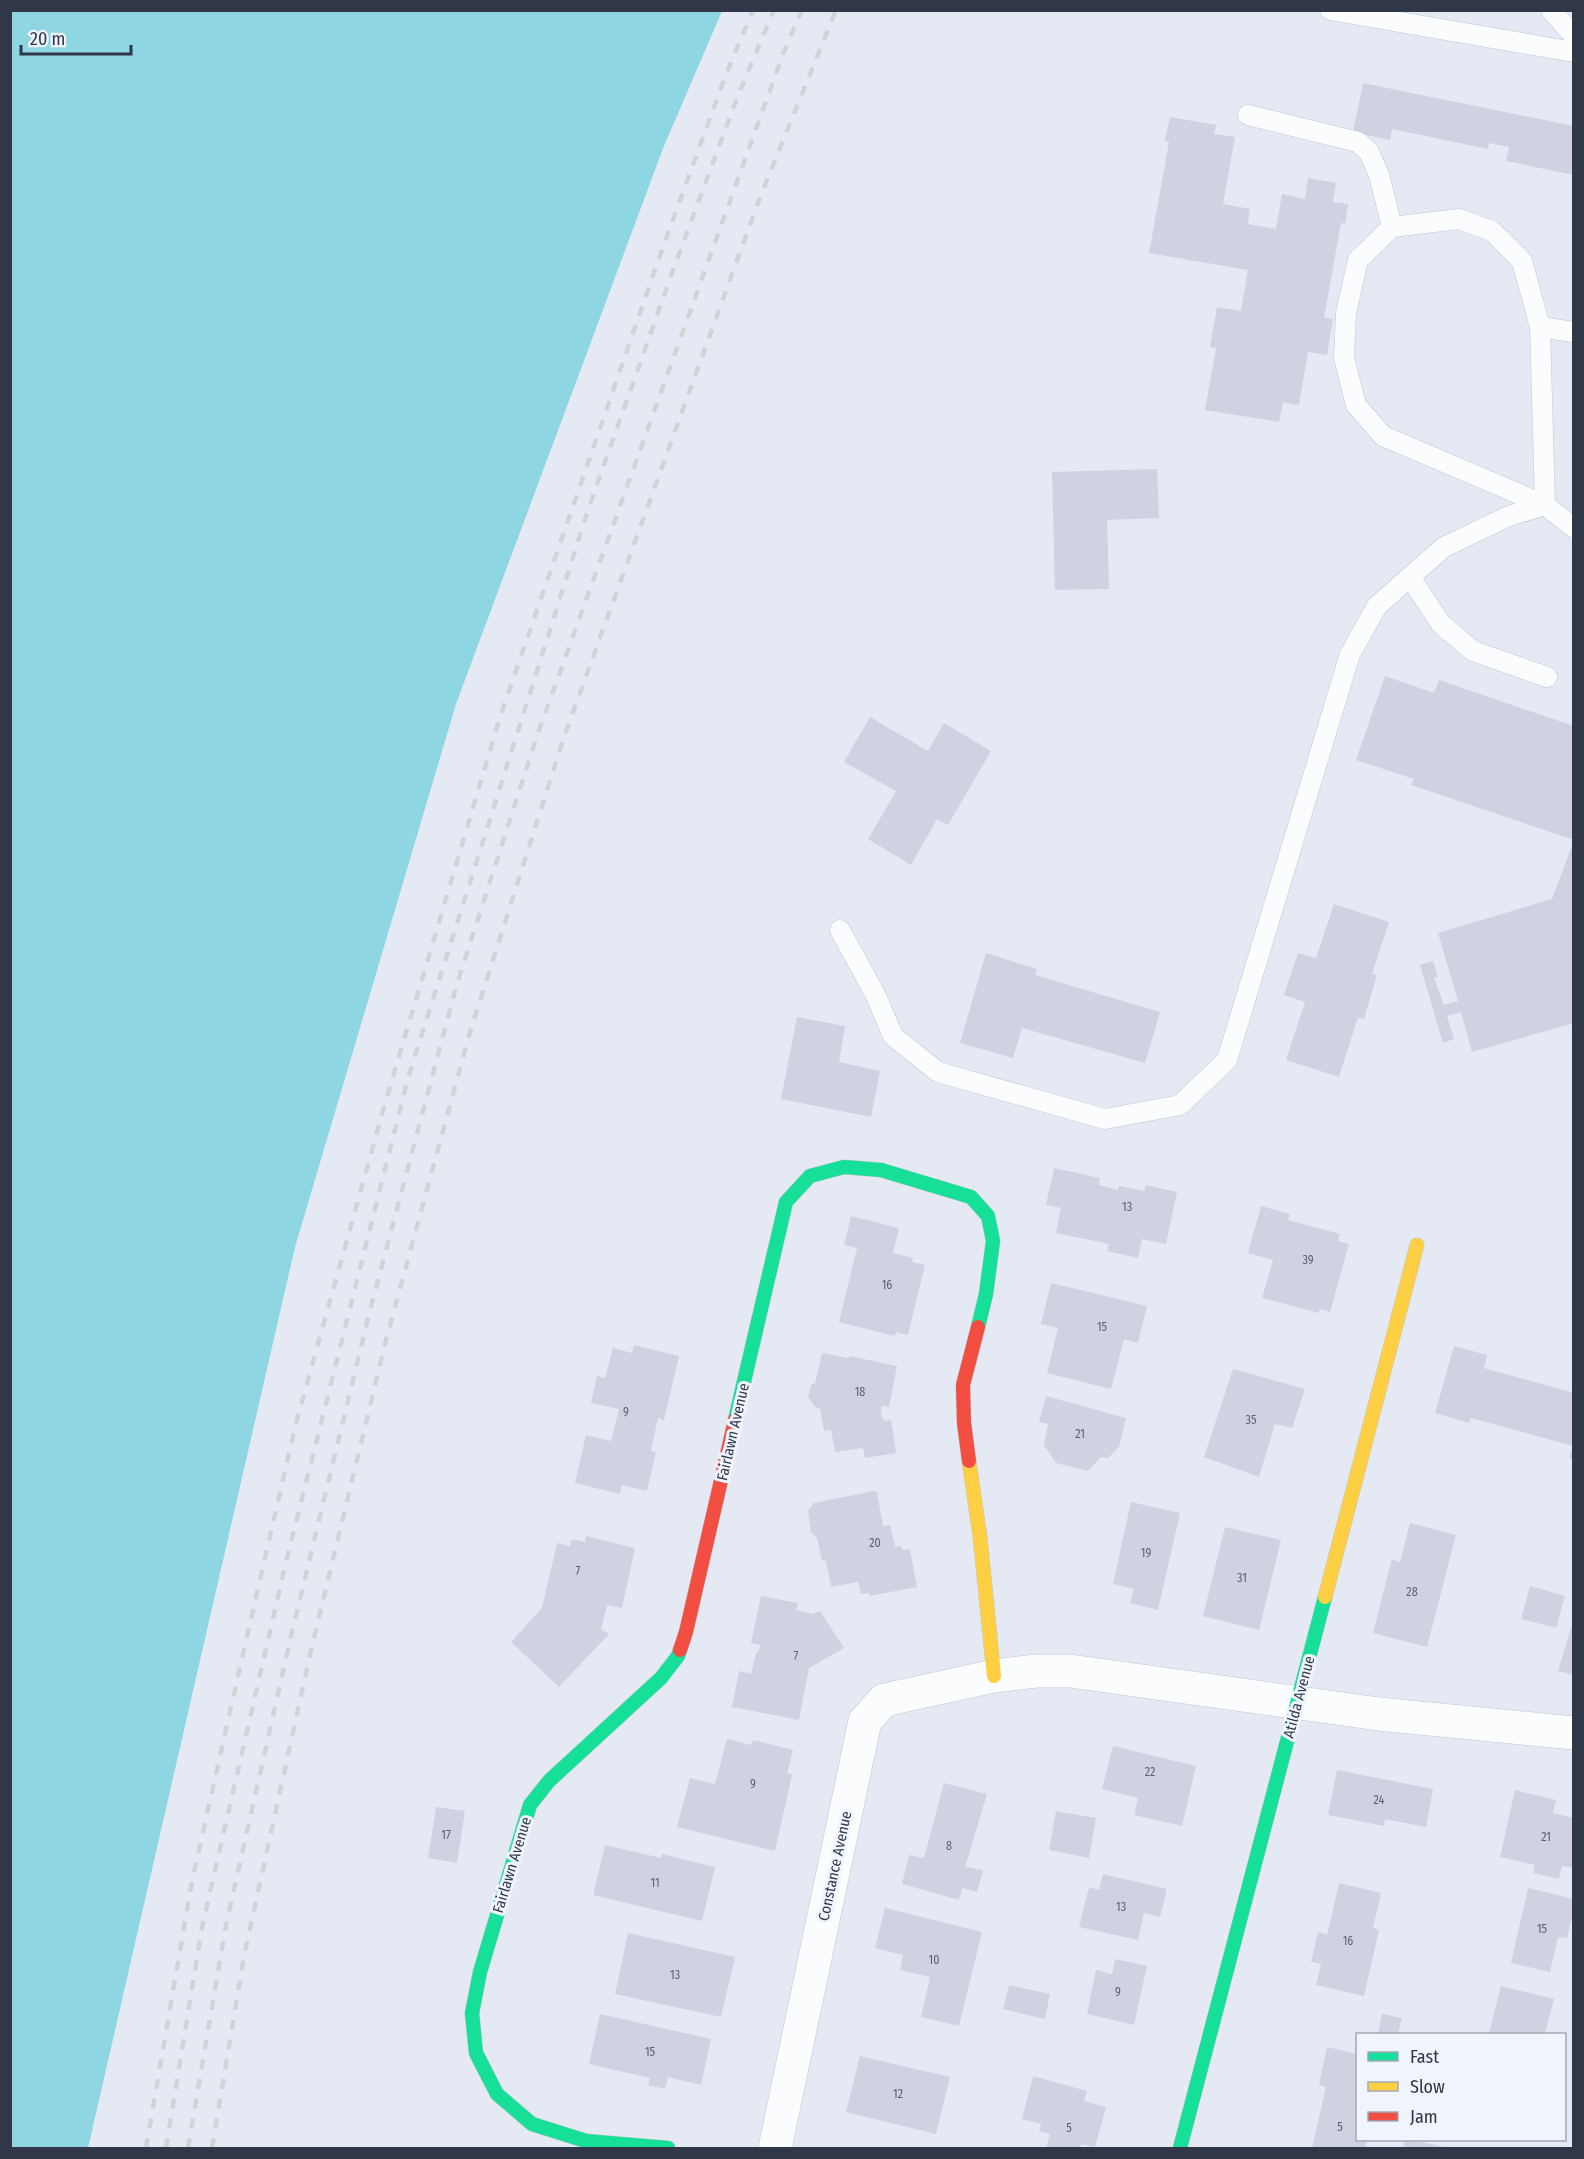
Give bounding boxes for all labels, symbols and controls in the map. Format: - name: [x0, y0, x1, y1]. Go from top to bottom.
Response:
- scale bar: [21, 18, 130, 56]
- text: 20 m: [30, 28, 65, 50]
- house number: 13: [1122, 1200, 1132, 1214]
- house number: 39: [1302, 1253, 1314, 1267]
- house number: 16: [882, 1278, 892, 1292]
- house number: 15: [1097, 1320, 1108, 1334]
- street label: Fairlawn Avenue: [713, 1381, 753, 1483]
- house number: 18: [855, 1385, 865, 1399]
- house number: 9: [623, 1405, 629, 1419]
- house number: 35: [1246, 1413, 1257, 1427]
- house number: 21: [1075, 1427, 1085, 1441]
- house number: 20: [869, 1536, 881, 1550]
- house number: 19: [1141, 1546, 1151, 1560]
- house number: 7: [576, 1564, 581, 1578]
- house number: 31: [1237, 1571, 1247, 1585]
- house number: 28: [1406, 1585, 1418, 1599]
- house number: 7: [794, 1649, 799, 1663]
- street label: Atilda Avenue: [1279, 1654, 1319, 1740]
- house number: 22: [1145, 1765, 1155, 1779]
- house number: 9: [750, 1777, 756, 1791]
- house number: 24: [1374, 1793, 1385, 1807]
- street label: Constance Avenue: [815, 1809, 855, 1923]
- street label: Fairlawn Avenue: [489, 1815, 535, 1915]
- house number: 17: [441, 1828, 451, 1842]
- house number: 21: [1541, 1830, 1551, 1844]
- house number: 8: [946, 1839, 952, 1853]
- house number: 11: [650, 1876, 660, 1890]
- house number: 13: [1116, 1900, 1126, 1914]
- house number: 15: [1537, 1922, 1548, 1936]
- house number: 16: [1343, 1934, 1353, 1948]
- house number: 10: [929, 1953, 939, 1967]
- house number: 13: [670, 1968, 680, 1982]
- house number: 9: [1115, 1985, 1121, 1999]
- legend: [1356, 2033, 1566, 2141]
- house number: 15: [645, 2045, 656, 2059]
- text: Fast: [1410, 2046, 1439, 2068]
- text: Slow: [1410, 2076, 1445, 2098]
- house number: 12: [893, 2087, 903, 2101]
- text: Jam: [1410, 2106, 1438, 2128]
- house number: 5: [1337, 2120, 1343, 2134]
- house number: 5: [1066, 2121, 1072, 2135]

